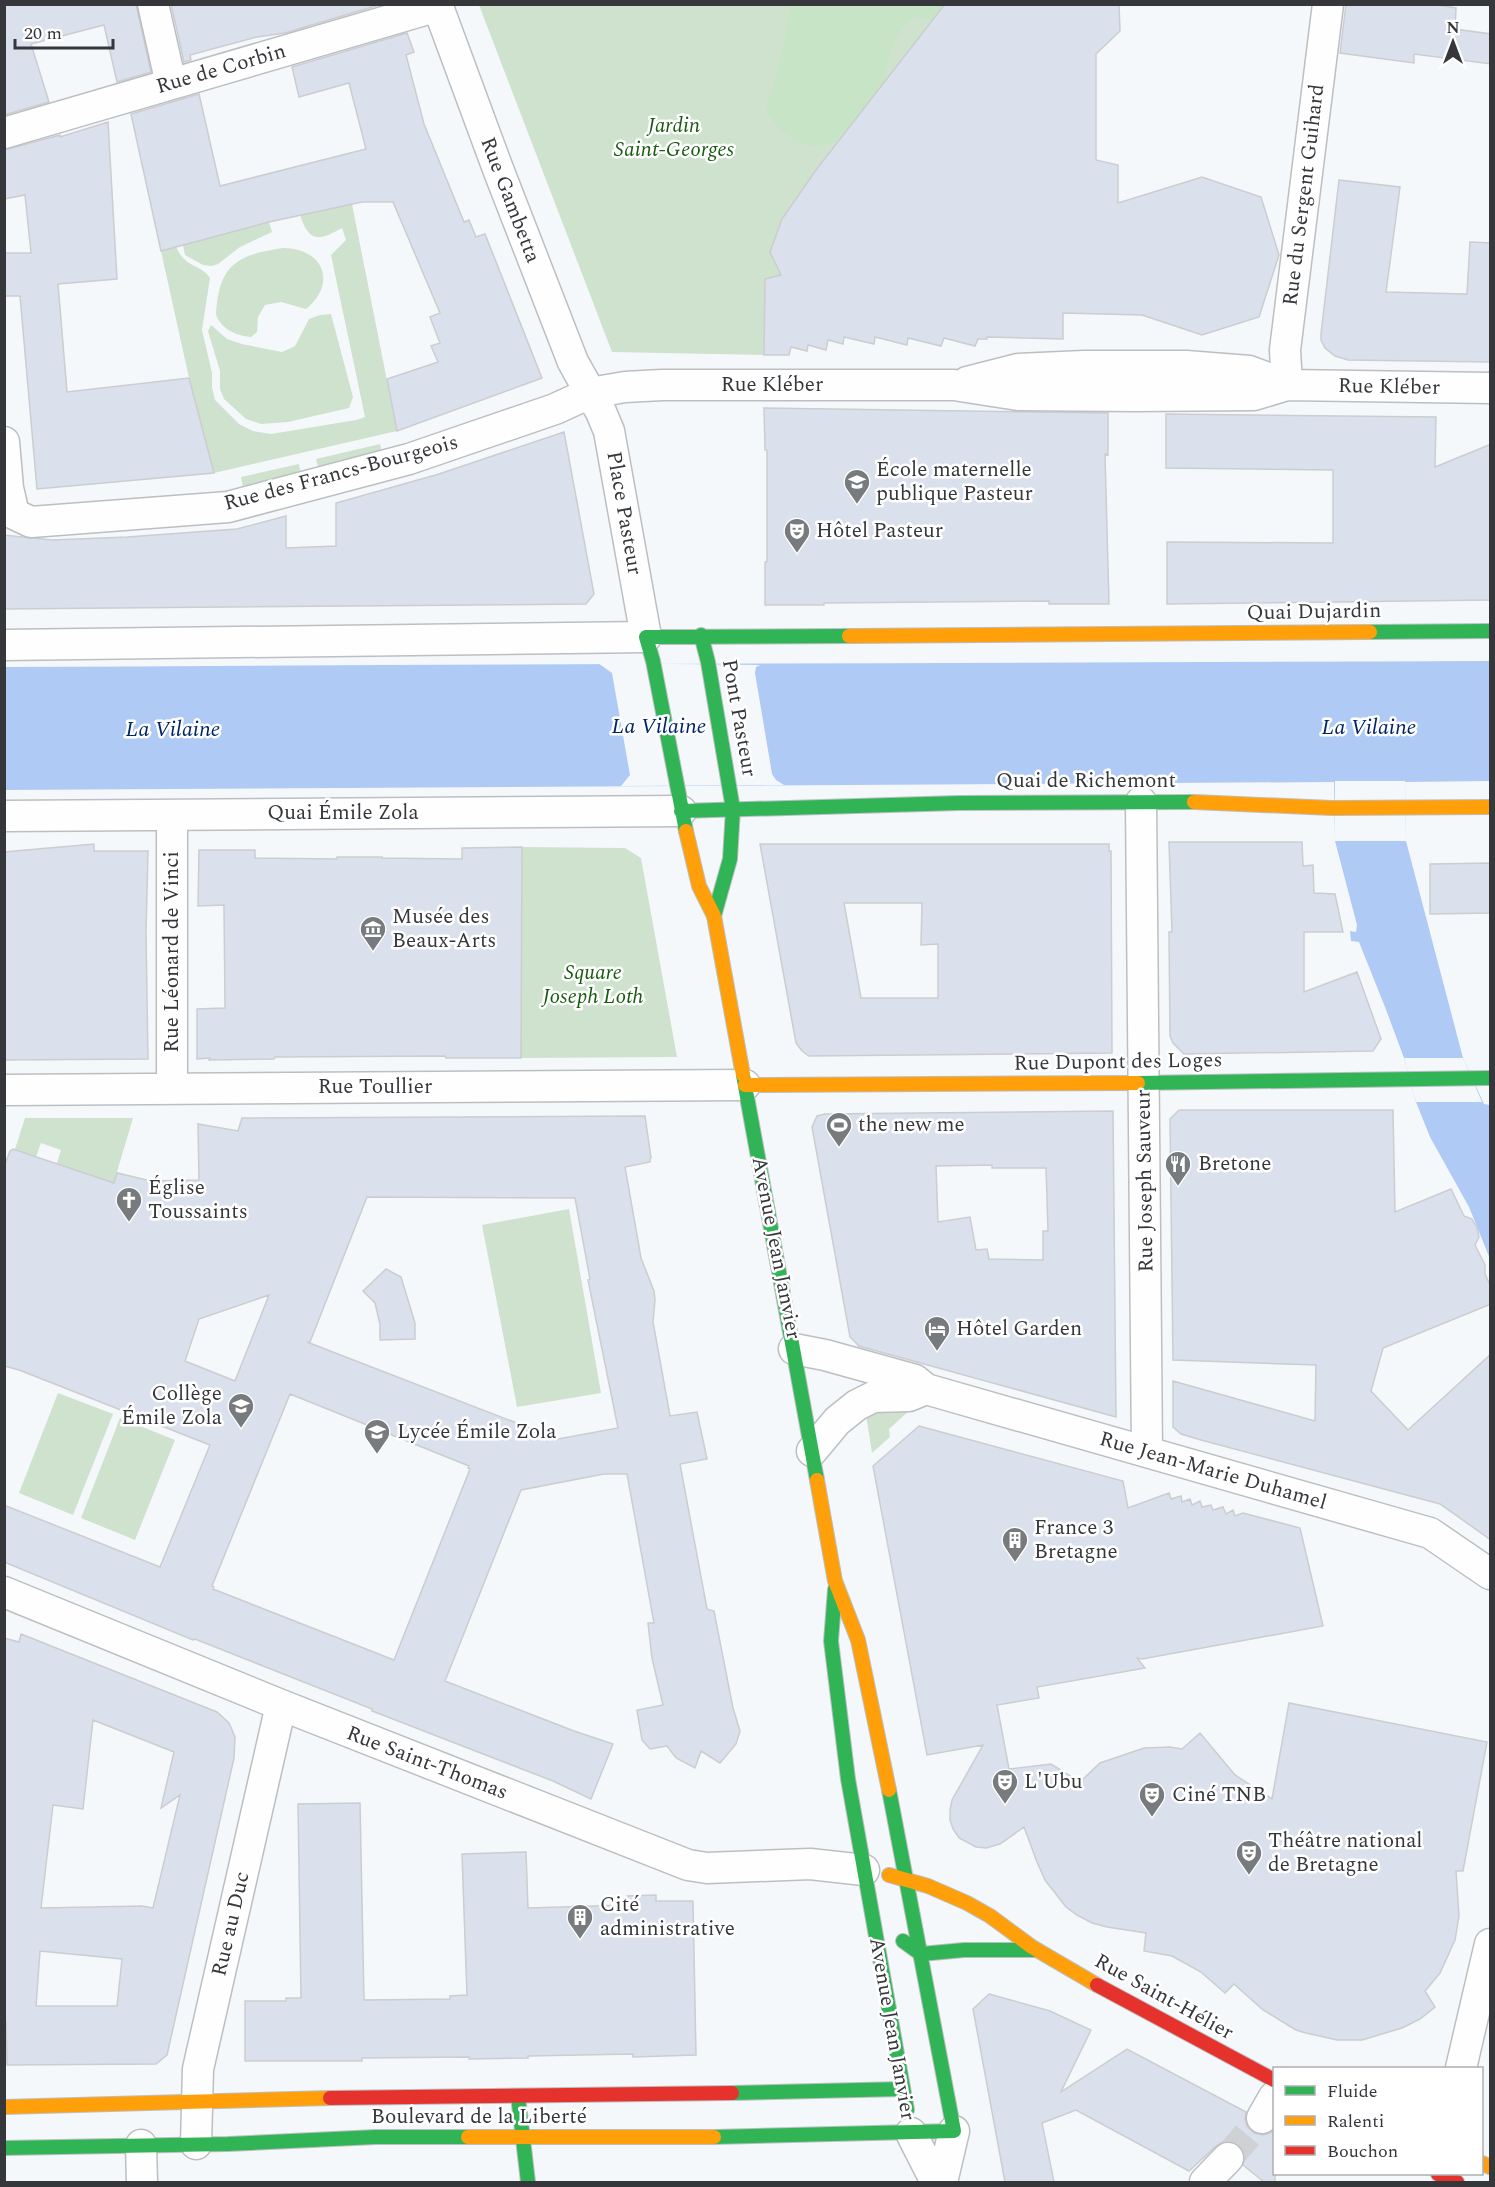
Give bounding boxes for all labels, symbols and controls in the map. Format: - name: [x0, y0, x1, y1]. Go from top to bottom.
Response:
- scale bar: [15, 12, 112, 50]
- north arrow: [1423, 12, 1483, 72]
- text: N: [1446, 16, 1460, 40]
- text: 20 m: [24, 20, 62, 47]
- street label: Rue de Corbin: [152, 35, 290, 103]
- street label: Rue du Sergent Guihard: [1275, 82, 1333, 308]
- park label: Jardin Saint-Georges: [614, 110, 735, 166]
- street label: Rue Gambetta: [471, 132, 549, 268]
- street label: Rue Kléber: [721, 369, 823, 401]
- street label: Rue Kléber: [1337, 370, 1441, 404]
- street label: Rue des Francs-Bourgeois: [220, 426, 462, 520]
- street label: Place Pasteur: [597, 449, 651, 577]
- place label: École maternelle publique Pasteur: [876, 454, 1033, 510]
- school or university icon: École maternelle publique Pasteur: [842, 467, 872, 505]
- place label: Hôtel Pasteur: [816, 515, 943, 547]
- theatre icon: Hôtel Pasteur: [782, 516, 812, 554]
- street label: Quai Dujardin: [1246, 595, 1382, 629]
- street label: Pont Pasteur: [713, 657, 765, 779]
- water label: La Vilaine: [612, 710, 706, 743]
- water label: La Vilaine: [1322, 711, 1416, 744]
- water label: La Vilaine: [126, 713, 220, 746]
- street label: Quai de Richemont: [996, 765, 1176, 797]
- street label: Quai Émile Zola: [267, 797, 420, 829]
- street label: Rue Léonard de Vinci: [156, 851, 188, 1053]
- place label: Musée des Beaux-Arts: [392, 901, 496, 957]
- museum icon: Musée des Beaux-Arts: [358, 914, 388, 952]
- park label: Square Joseph Loth: [541, 957, 644, 1013]
- street label: Rue Dupont des Loges: [1013, 1044, 1223, 1080]
- street label: Rue Toullier: [318, 1071, 432, 1103]
- street label: Rue Joseph Sauveur: [1127, 1089, 1163, 1273]
- place label: the new me: [858, 1109, 965, 1141]
- sports icon: the new me: [824, 1110, 854, 1148]
- place label: Bretone: [1198, 1148, 1271, 1180]
- restaurant icon: Bretone: [1163, 1149, 1193, 1187]
- street label: Avenue Jean Janvier: [743, 1154, 809, 1342]
- place label: Église Toussaints: [148, 1172, 248, 1228]
- church icon: Église Toussaints: [114, 1185, 144, 1223]
- place label: Hôtel Garden: [956, 1313, 1082, 1345]
- hotel icon: Hôtel Garden: [922, 1314, 952, 1352]
- place label: Collège Émile Zola: [121, 1378, 223, 1434]
- school or university icon: Collège Émile Zola: [226, 1391, 256, 1429]
- place label: Lycée Émile Zola: [397, 1416, 557, 1448]
- school or university icon: Lycée Émile Zola: [362, 1417, 392, 1455]
- street label: Rue Jean-Marie Duhamel: [1096, 1423, 1330, 1519]
- place label: France 3 Bretagne: [1034, 1512, 1118, 1568]
- building icon: France 3 Bretagne: [1000, 1525, 1030, 1563]
- street label: Rue Saint-Thomas: [342, 1717, 512, 1809]
- place label: L'Ubu: [1024, 1766, 1083, 1798]
- theatre icon: L'Ubu: [990, 1767, 1020, 1805]
- place label: Ciné TNB: [1172, 1779, 1266, 1811]
- theatre icon: Ciné TNB: [1137, 1780, 1167, 1818]
- place label: Théâtre national de Bretagne: [1268, 1825, 1423, 1881]
- theatre icon: Théâtre national de Bretagne: [1234, 1838, 1264, 1876]
- street label: Rue au Duc: [203, 1869, 259, 1979]
- place label: Cité administrative: [600, 1889, 735, 1945]
- building icon: Cité administrative: [565, 1902, 595, 1940]
- street label: Avenue Jean Janvier: [860, 1935, 924, 2123]
- street label: Rue Saint-Hélier: [1088, 1945, 1240, 2049]
- legend: [1273, 2067, 1483, 2175]
- text: Fluide: [1327, 2078, 1378, 2105]
- street label: Boulevard de la Liberté: [371, 2101, 587, 2133]
- text: Ralenti: [1327, 2108, 1384, 2135]
- text: Bouchon: [1327, 2138, 1398, 2165]

